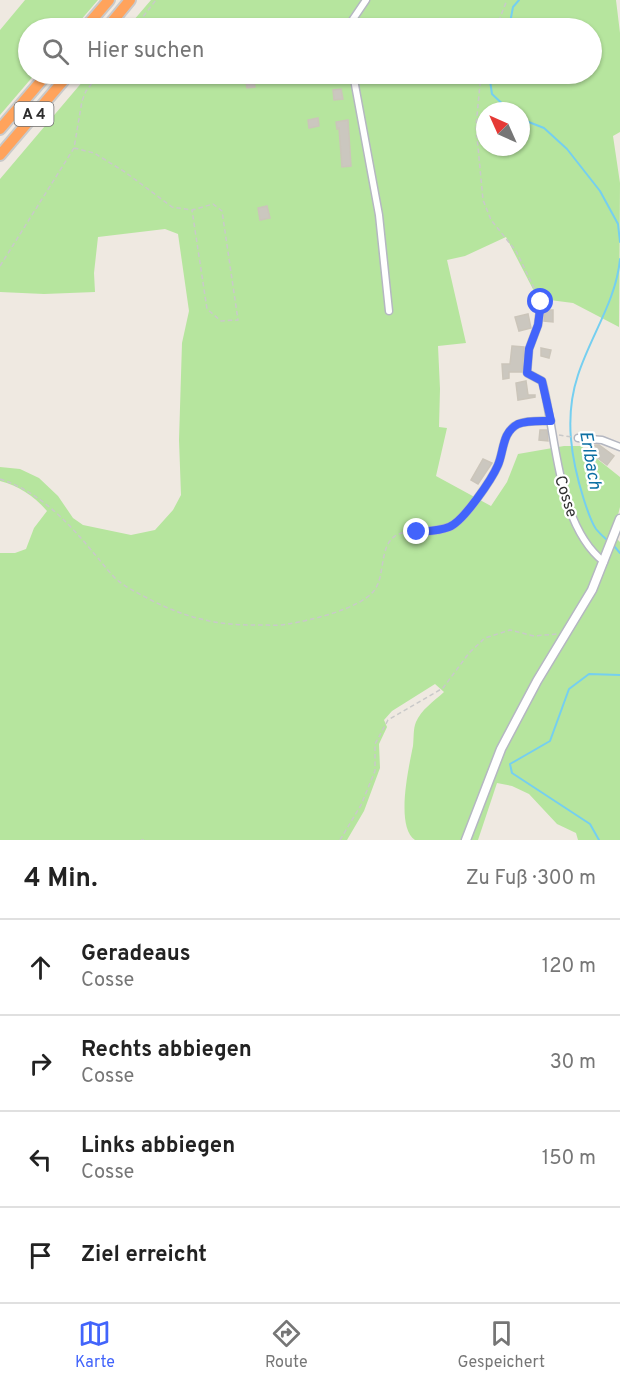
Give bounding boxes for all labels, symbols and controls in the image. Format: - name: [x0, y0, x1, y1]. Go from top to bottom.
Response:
- search box: [18, 18, 602, 84]
- icon: search: [39, 35, 72, 68]
- text: Hier suchen: [87, 38, 204, 65]
- road number: A 4: [15, 102, 54, 126]
- north arrow: [476, 102, 530, 156]
- route start: [527, 288, 553, 314]
- water label: Erlbach: [573, 429, 606, 492]
- street label: Cosse: [549, 473, 581, 520]
- route end: [403, 518, 429, 544]
- text: 4 Min.: [24, 863, 98, 896]
- text: Zu Fuß · 300 m: [466, 866, 596, 892]
- text: Geradeaus: [81, 941, 191, 968]
- icon: ahead: [24, 951, 57, 984]
- text: 120 m: [542, 954, 596, 980]
- text: Cosse: [81, 968, 134, 994]
- text: Rechts abbiegen: [81, 1037, 252, 1064]
- icon: right: [24, 1047, 57, 1080]
- text: 30 m: [550, 1050, 596, 1076]
- text: Cosse: [81, 1064, 134, 1090]
- text: Links abbiegen: [81, 1133, 235, 1160]
- icon: left: [24, 1143, 57, 1176]
- text: 150 m: [542, 1146, 596, 1172]
- text: Cosse: [81, 1160, 134, 1186]
- icon: arrive: [24, 1239, 57, 1272]
- text: Ziel erreicht: [81, 1242, 207, 1269]
- tab: Karte: [75, 1317, 115, 1373]
- tab: Route: [265, 1317, 308, 1373]
- tab: Gespeichert: [458, 1317, 545, 1373]

